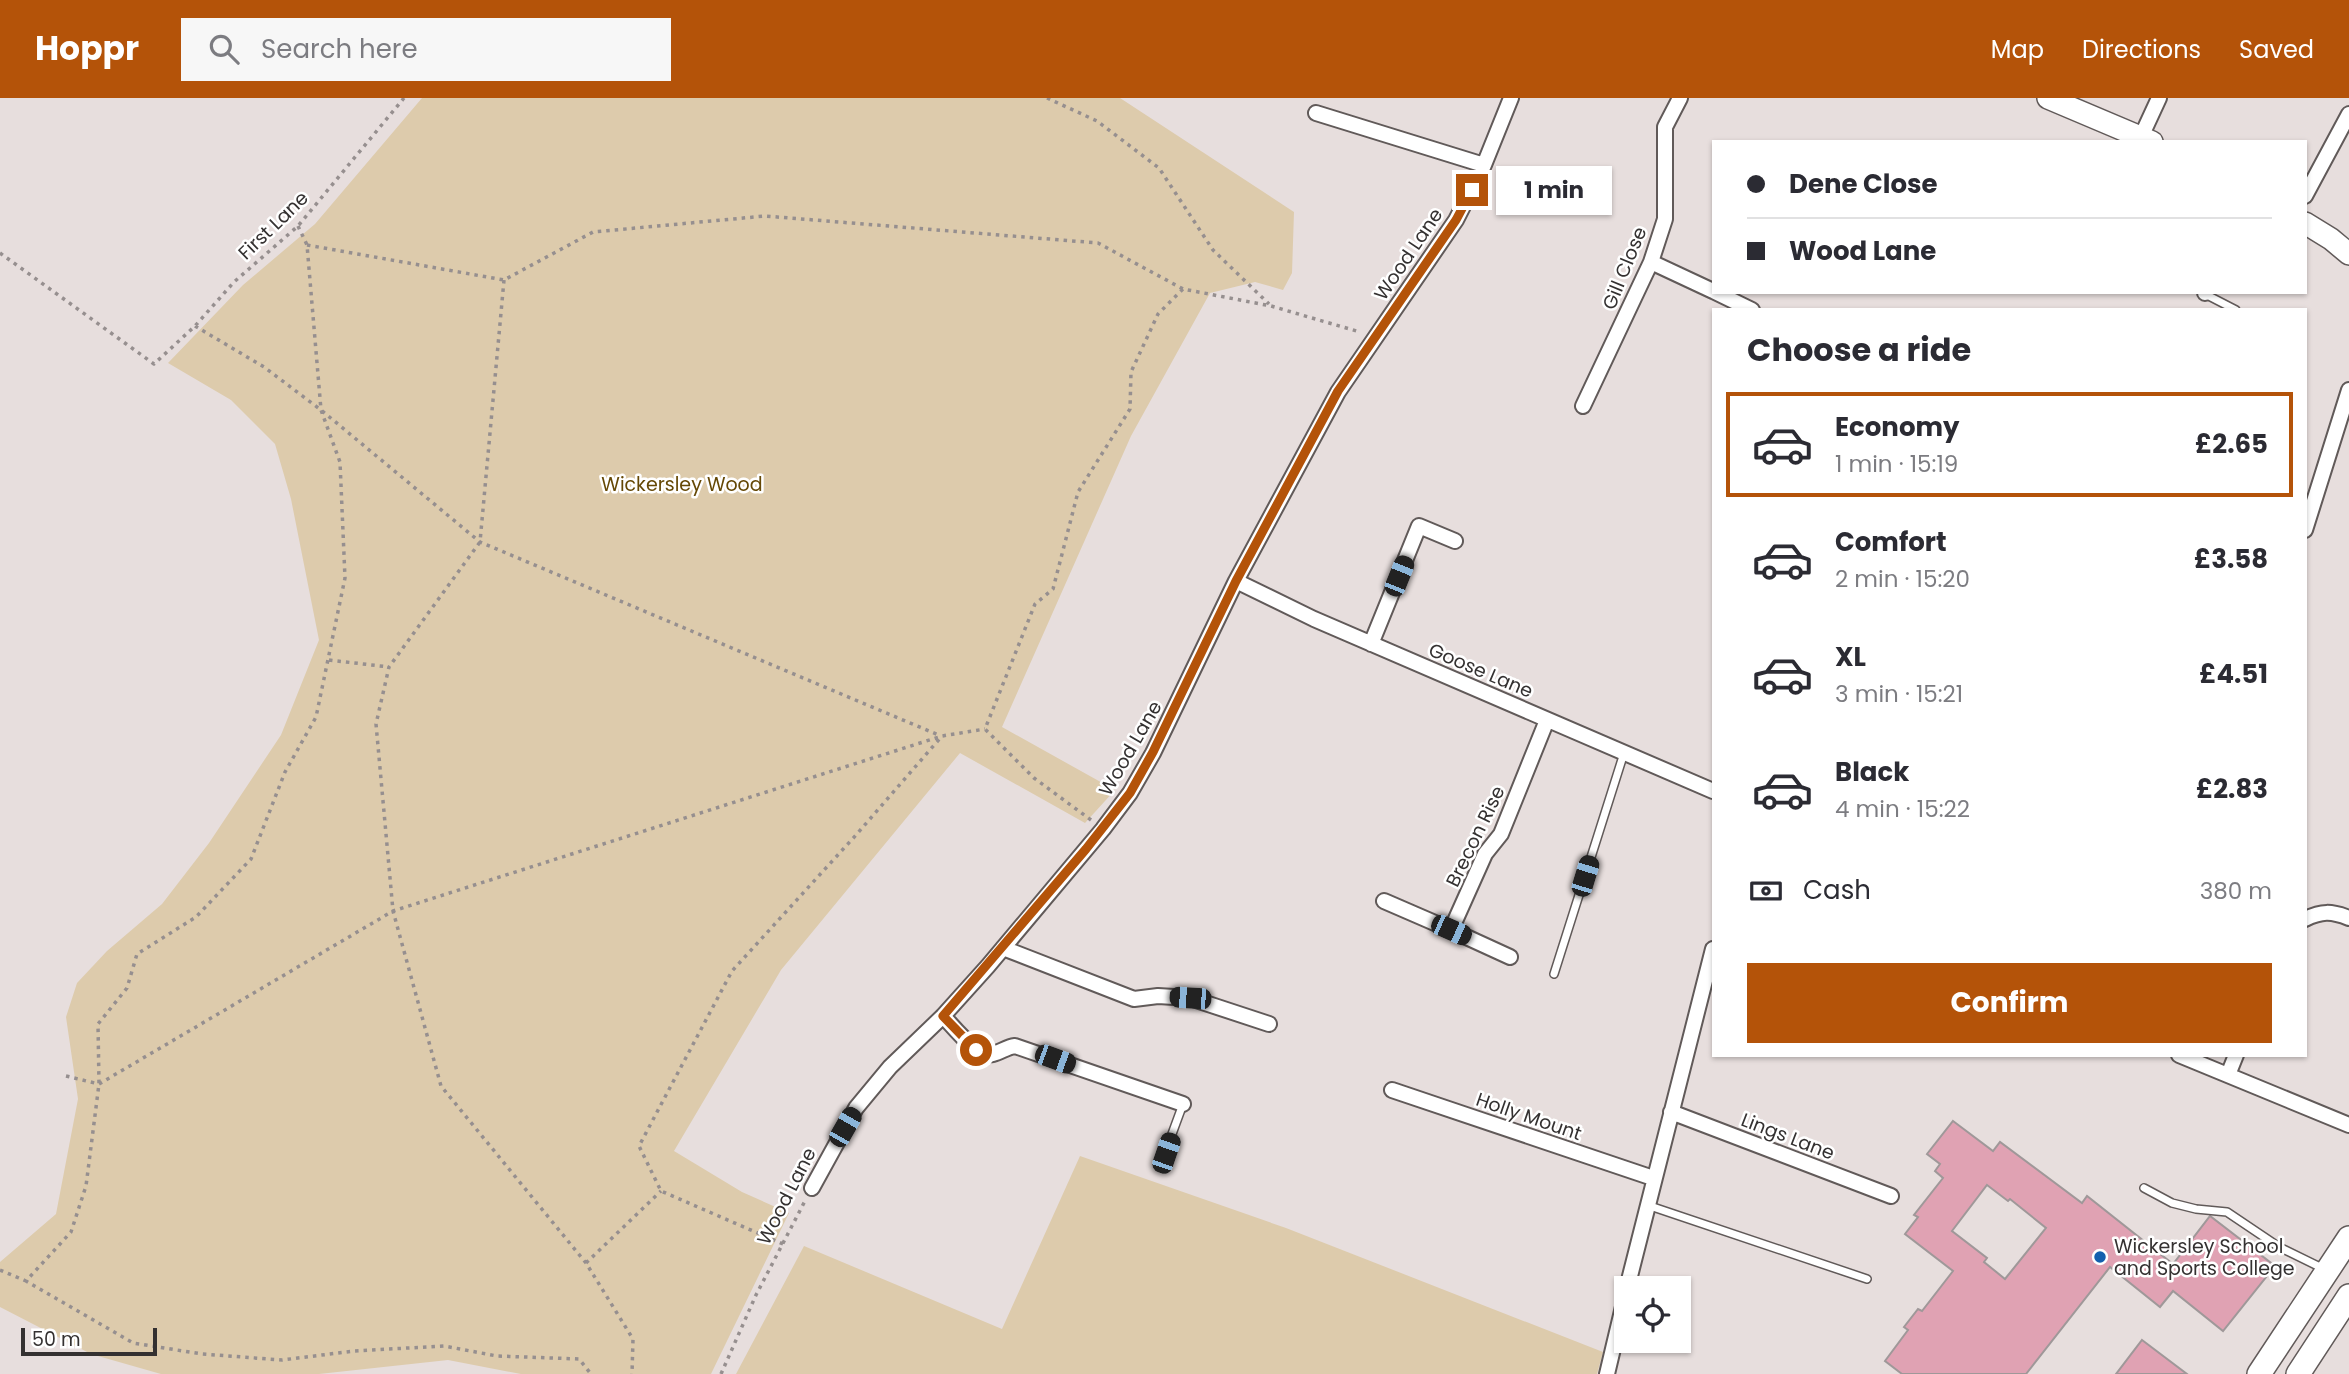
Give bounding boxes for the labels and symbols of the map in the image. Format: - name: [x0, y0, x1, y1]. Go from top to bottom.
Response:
- callout: 1 min: [1496, 166, 1612, 214]
- route end: [1456, 174, 1488, 206]
- street label: First Lane: [232, 185, 314, 266]
- street label: Wood Lane: [1368, 203, 1449, 306]
- street label: Gill Close: [1596, 223, 1653, 314]
- park label: Wickersley Wood: [601, 471, 763, 498]
- car: [1382, 553, 1417, 599]
- street label: Goose Lane: [1424, 636, 1537, 705]
- street label: Wood Lane: [1092, 696, 1169, 801]
- street label: Brecon Rise: [1439, 781, 1512, 891]
- car: [1569, 853, 1602, 899]
- car: [1428, 912, 1475, 948]
- car: [1169, 986, 1212, 1010]
- route start: [960, 1034, 992, 1066]
- car: [1032, 1042, 1079, 1076]
- street label: Holly Mount: [1472, 1086, 1585, 1147]
- car: [826, 1104, 865, 1150]
- street label: Lings Lane: [1737, 1106, 1838, 1167]
- car: [1150, 1130, 1183, 1176]
- street label: Wood Lane: [750, 1143, 822, 1249]
- place label: Wickersley School and Sports College: [2114, 1233, 2295, 1282]
- marker: Wickersley School and Sports College: [2092, 1249, 2108, 1265]
- scale bar: [21, 1325, 158, 1357]

